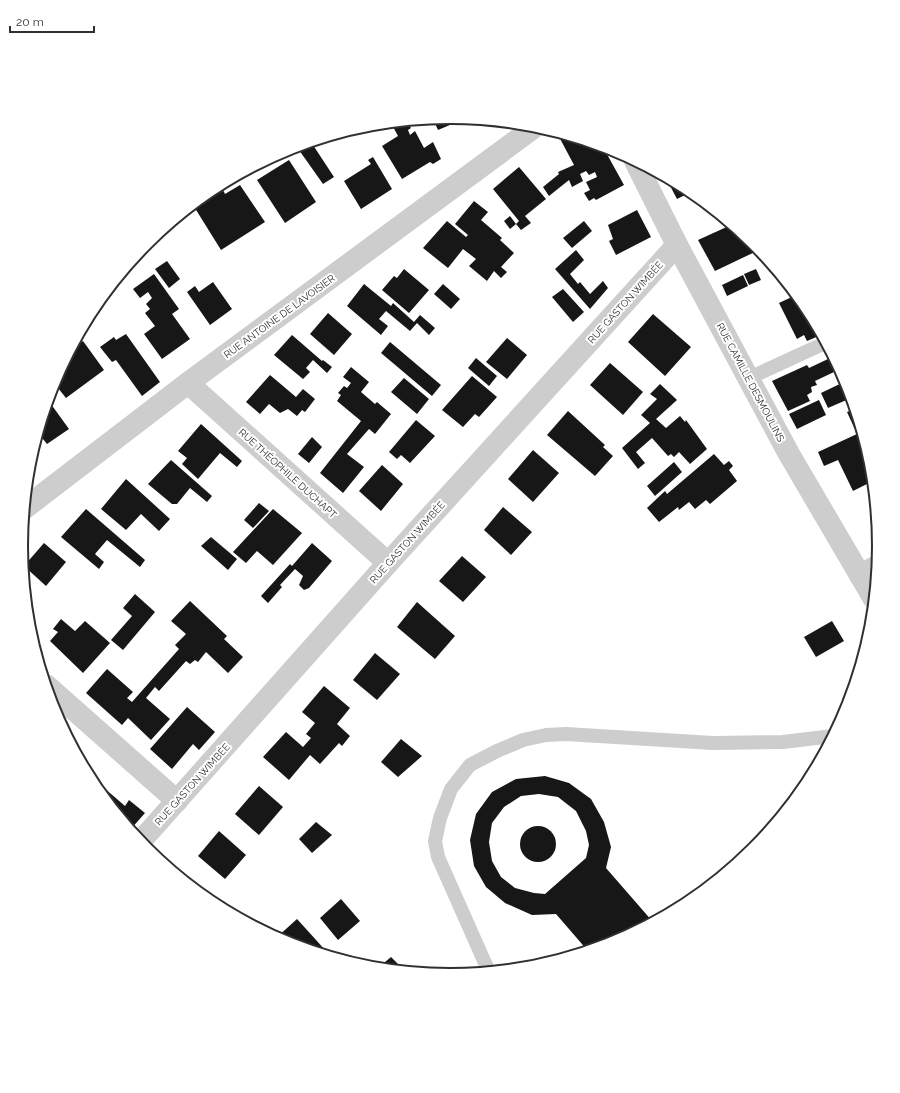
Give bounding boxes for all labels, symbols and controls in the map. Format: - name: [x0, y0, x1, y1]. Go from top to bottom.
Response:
- scale bar: [10, 8, 94, 34]
- text: 20 m: [16, 15, 44, 29]
- street label: RUE GASTON WIMBÉE: [586, 259, 665, 346]
- street label: RUE ANTOINE DE LAVOISIER: [222, 272, 337, 360]
- street label: RUE CAMILLE DESMOULINS: [714, 321, 787, 444]
- street label: RUE THÉOPHILE DUCHAPT: [236, 426, 339, 520]
- street label: RUE GASTON WIMBÉE: [368, 499, 447, 586]
- street label: RUE GASTON WIMBÉE: [153, 741, 232, 828]

